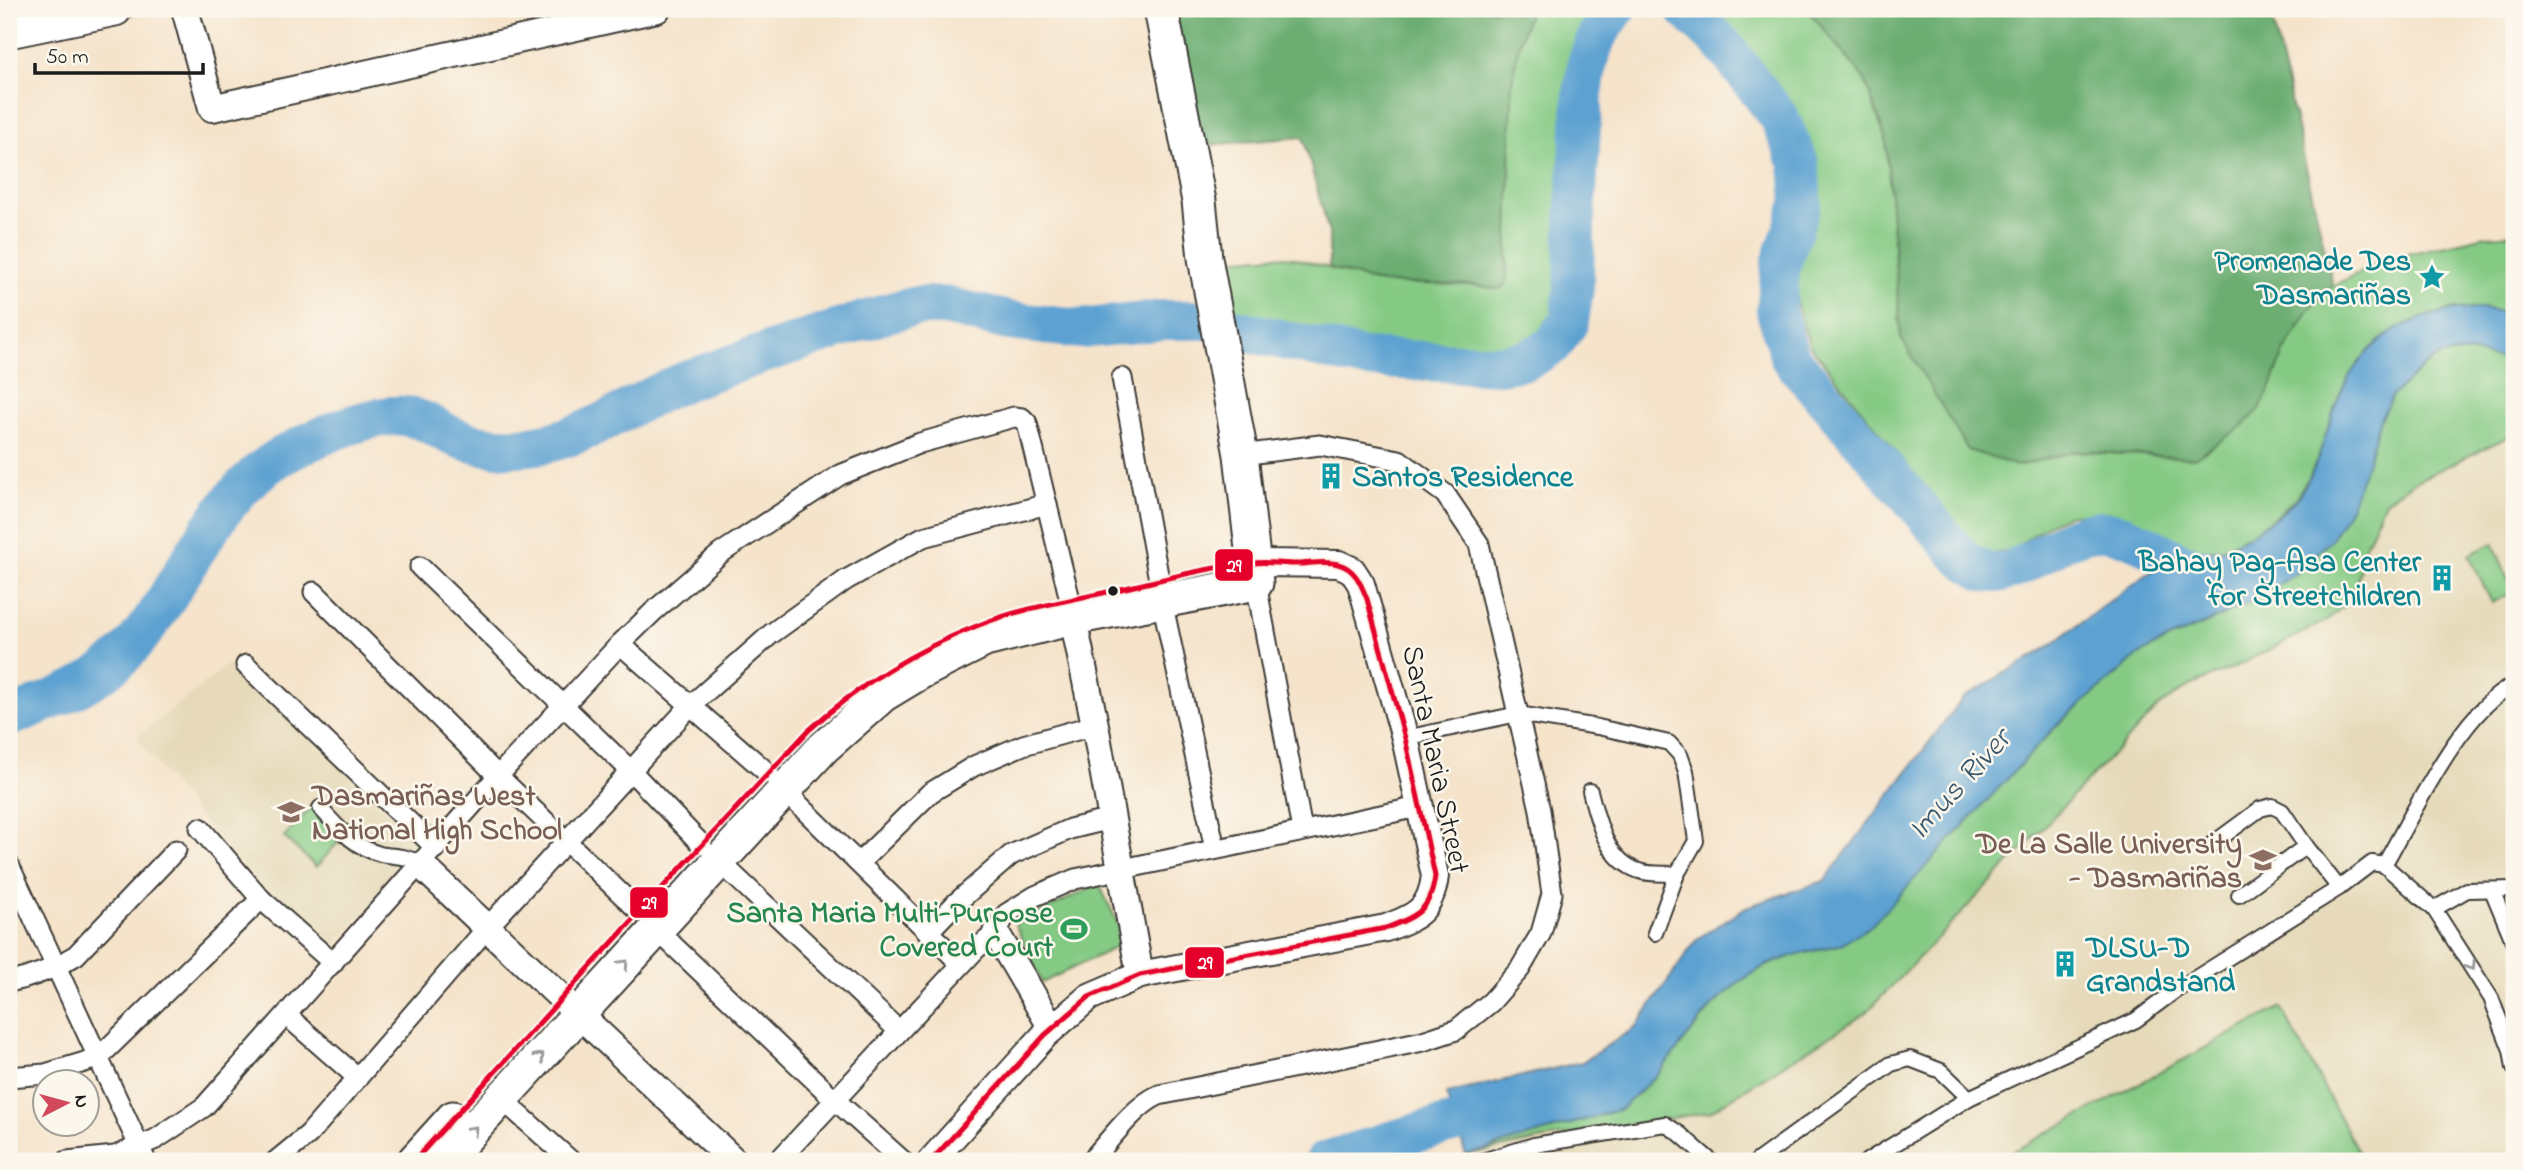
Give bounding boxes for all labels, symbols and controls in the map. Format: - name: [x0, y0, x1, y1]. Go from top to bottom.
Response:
- scale bar: [35, 32, 203, 76]
- text: 50 m: [46, 43, 89, 73]
- place label: Promenade Des Dasmariñas: [2214, 241, 2411, 319]
- place icon: Promenade Des Dasmariñas: [2417, 262, 2447, 292]
- place label: Santos Residence: [1352, 457, 1575, 501]
- building icon: Santos Residence: [1316, 461, 1346, 491]
- place label: Bahay Pag-Asa Center for Streetchildren: [2136, 542, 2422, 620]
- line badge: 29: [1214, 548, 1254, 582]
- text: 29: [1225, 554, 1242, 581]
- building icon: Bahay Pag-Asa Center for Streetchildren: [2427, 563, 2457, 593]
- unlabelled marker: [1106, 584, 1120, 598]
- street label: Santa Maria Street: [1388, 641, 1480, 878]
- water label: Imus River: [1898, 716, 2026, 852]
- place label: Dasmariñas West National High School: [310, 776, 562, 855]
- school or university icon: Dasmariñas West National High School: [276, 797, 306, 827]
- place label: De La Salle University - Dasmariñas: [1974, 824, 2242, 902]
- school or university icon: De La Salle University - Dasmariñas: [2248, 845, 2278, 875]
- line badge: 29: [629, 886, 669, 919]
- text: 29: [640, 891, 657, 918]
- place label: Santa Maria Multi-Purpose Covered Court: [727, 893, 1055, 971]
- sports icon: Santa Maria Multi-Purpose Covered Court: [1059, 914, 1089, 944]
- place label: DLSU-D Grandstand: [2084, 928, 2235, 1006]
- line badge: 29: [1184, 946, 1225, 979]
- building icon: DLSU-D Grandstand: [2050, 949, 2080, 979]
- text: 29: [1196, 951, 1213, 978]
- one-way arrow: [615, 959, 628, 972]
- one-way arrow: [2462, 959, 2475, 972]
- one-way arrow: [531, 1052, 544, 1065]
- north arrow: [32, 1068, 102, 1138]
- text: N: [66, 1094, 95, 1109]
- one-way arrow: [465, 1125, 477, 1138]

